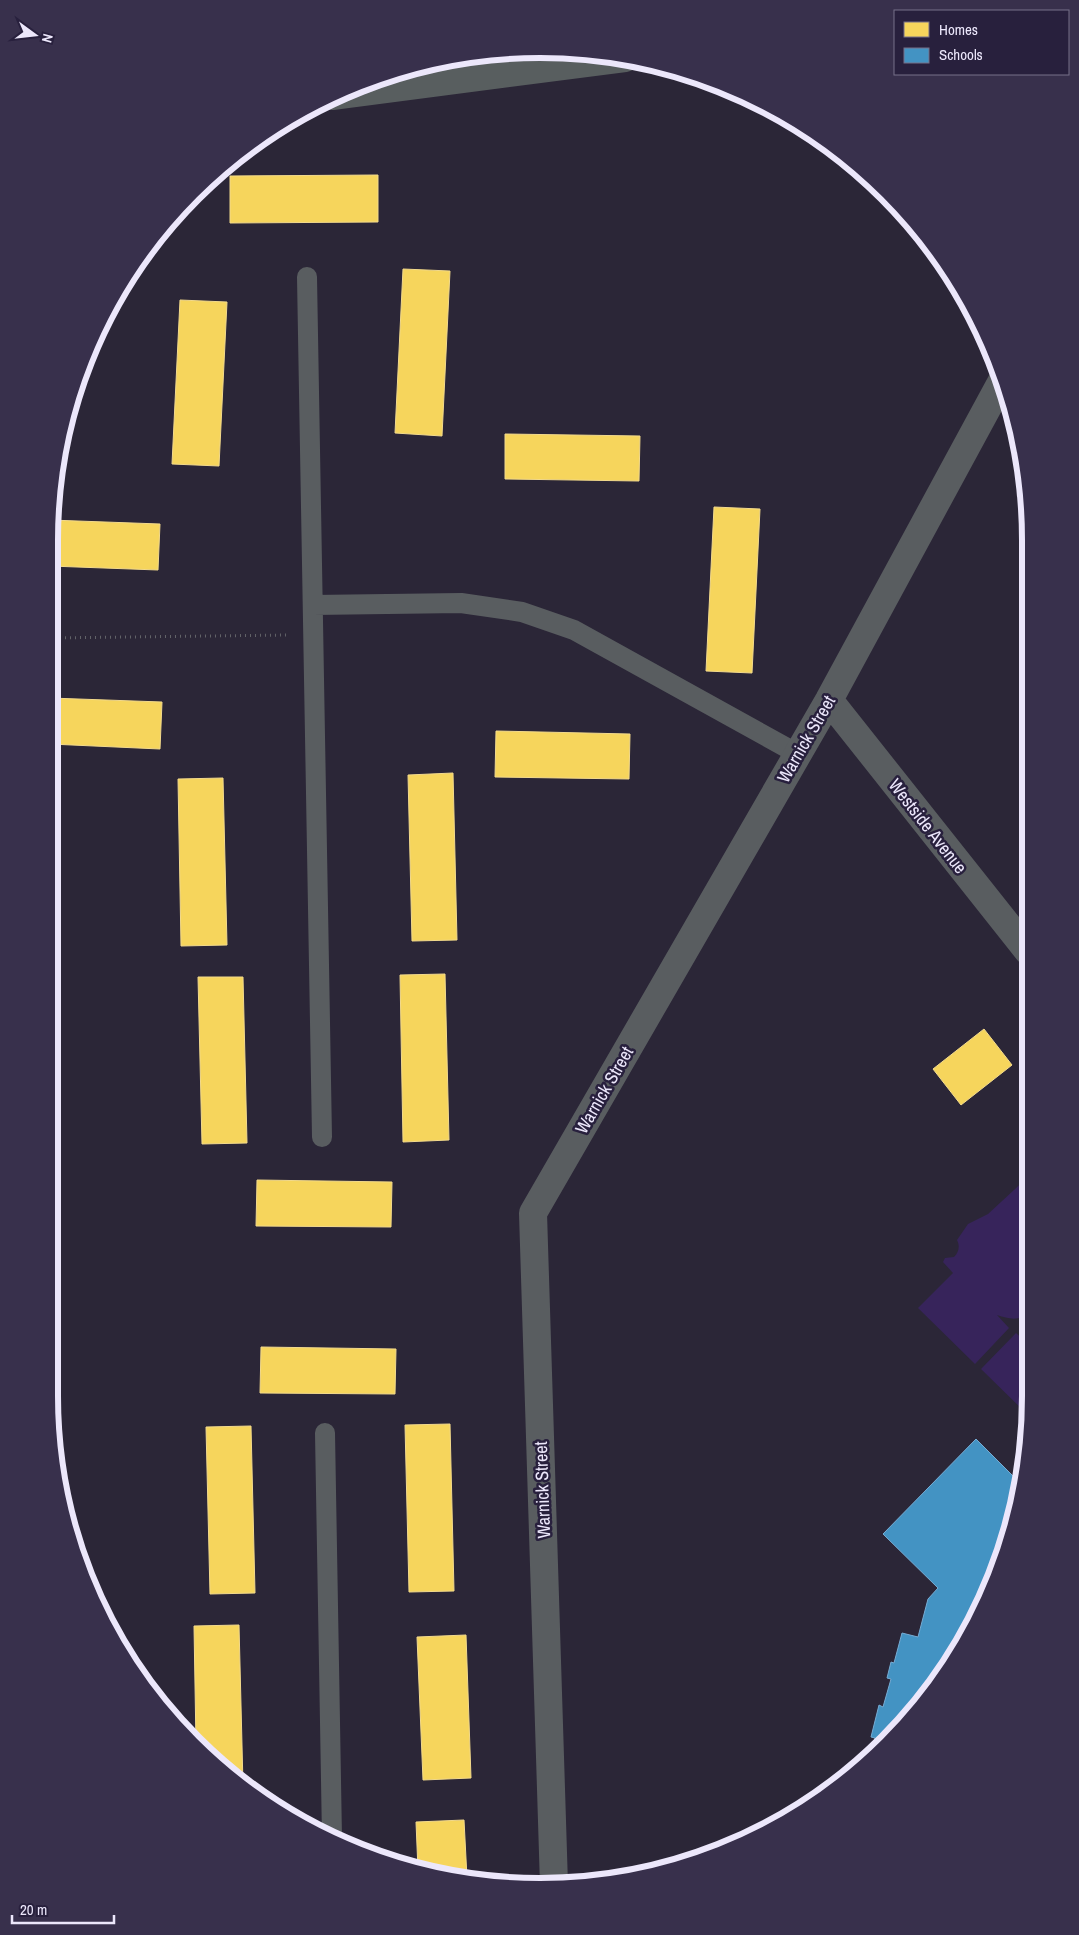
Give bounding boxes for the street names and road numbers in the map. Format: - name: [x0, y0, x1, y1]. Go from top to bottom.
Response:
- street label: Warnick Street: [771, 691, 841, 787]
- street label: Westside Avenue: [883, 773, 973, 879]
- street label: Warnick Street: [569, 1042, 639, 1138]
- street label: Warnick Street: [528, 1441, 556, 1539]

